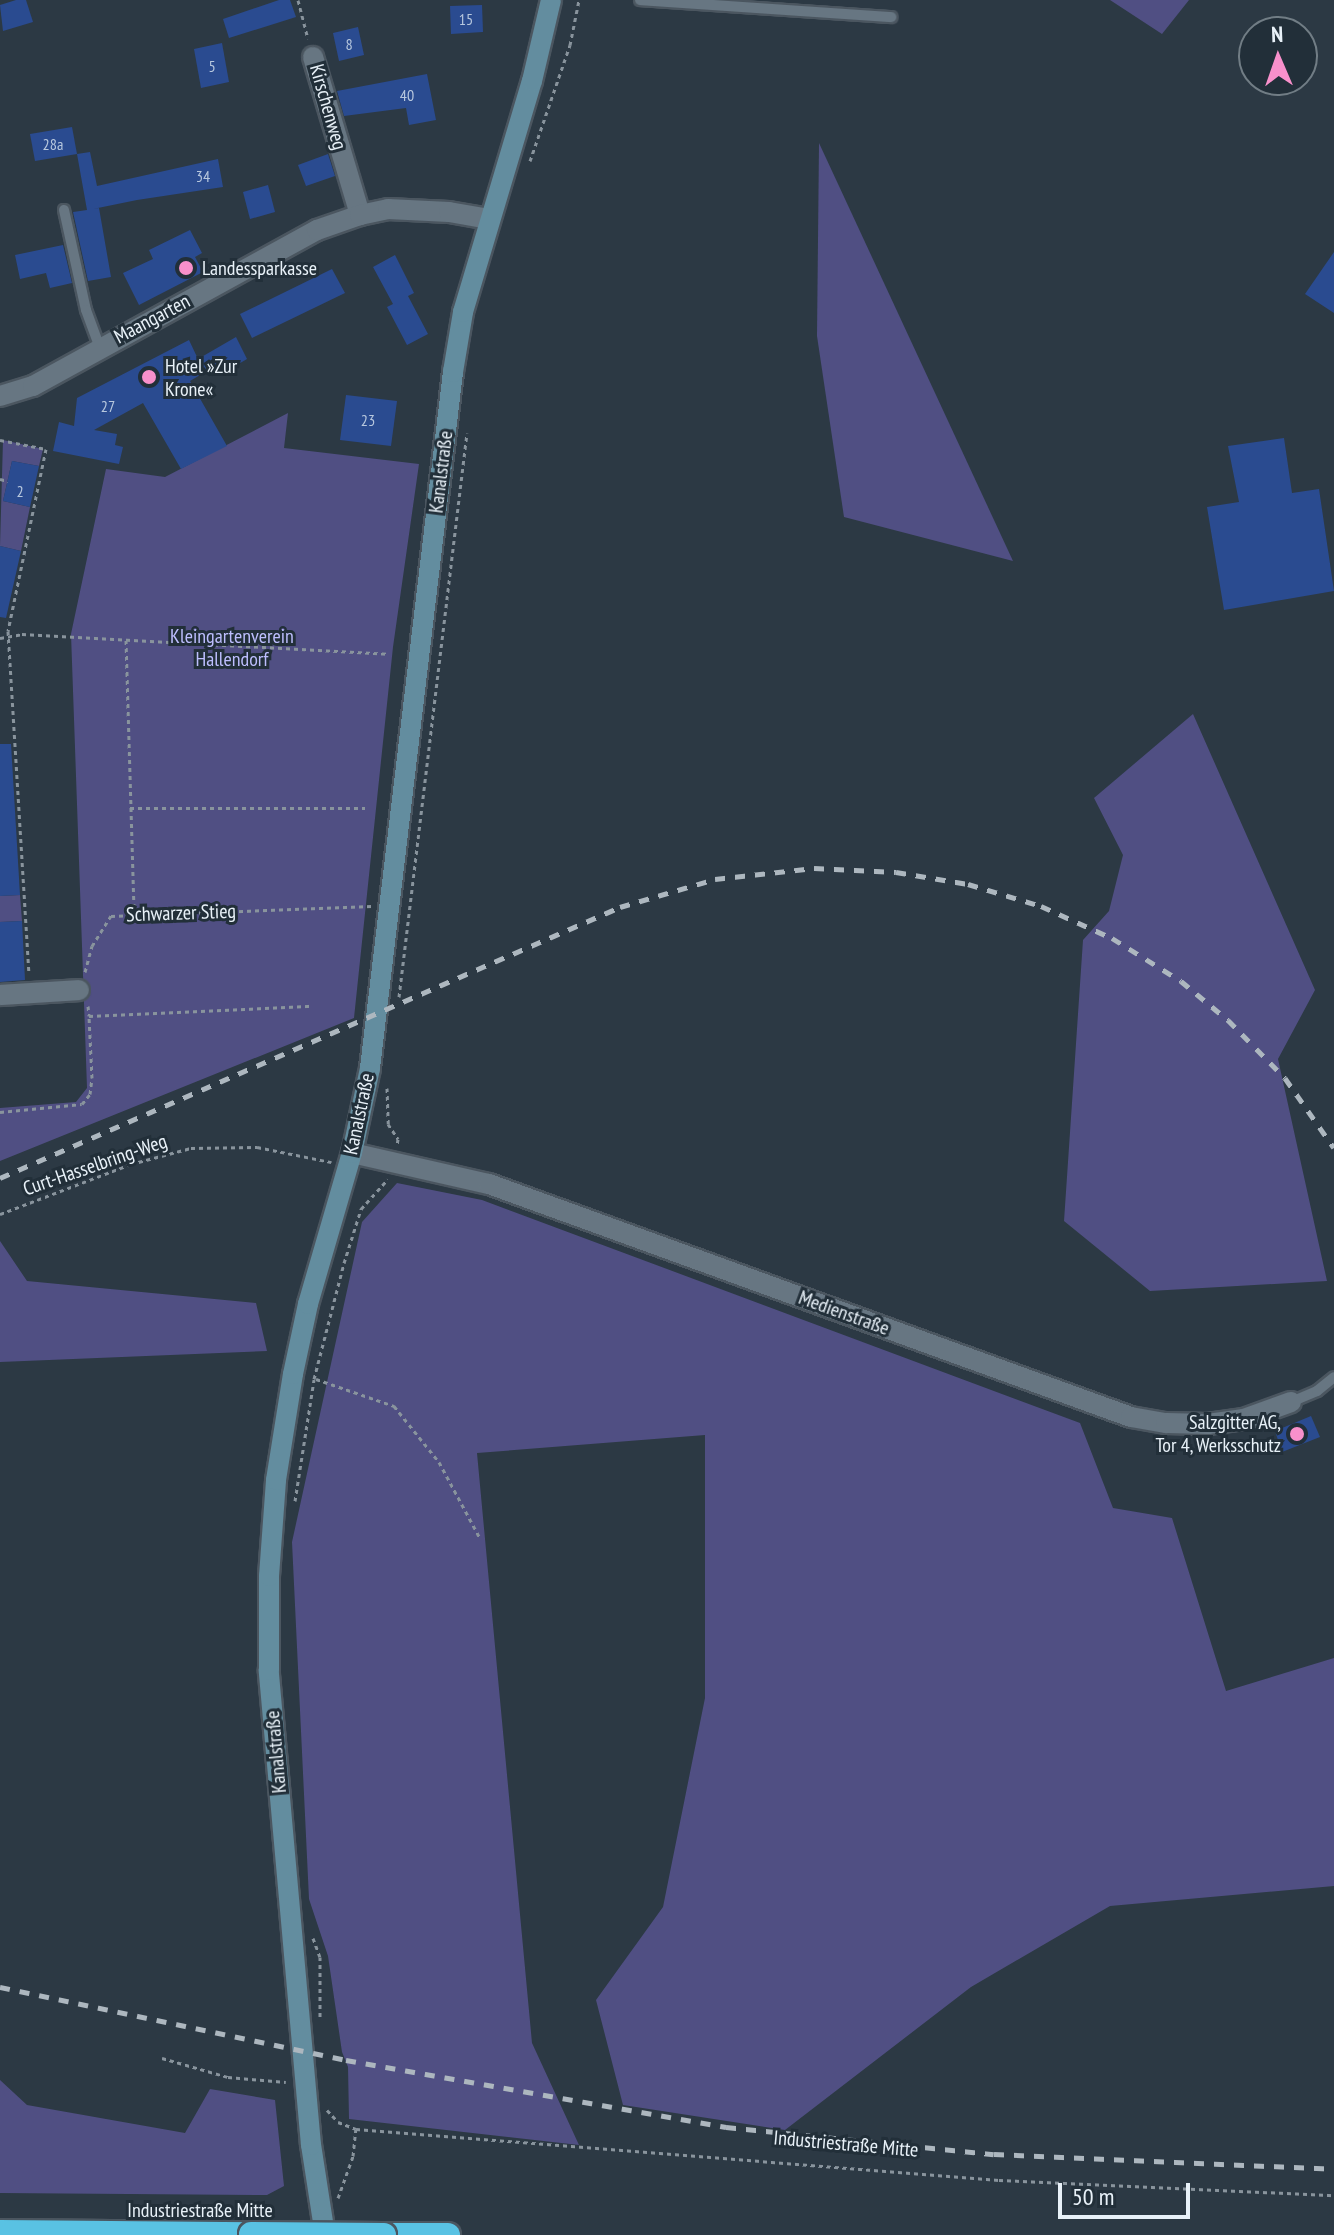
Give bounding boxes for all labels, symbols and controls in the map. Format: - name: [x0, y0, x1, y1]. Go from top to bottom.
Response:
- house number: 15: [459, 9, 473, 29]
- north arrow: [1238, 16, 1318, 96]
- text: N: [1271, 20, 1284, 48]
- house number: 8: [345, 34, 353, 54]
- house number: 5: [208, 56, 216, 76]
- street label: Kirschenweg: [304, 62, 352, 152]
- house number: 40: [400, 85, 414, 105]
- house number: 28a: [43, 134, 63, 154]
- house number: 34: [196, 166, 210, 186]
- place label: Landessparkasse: [202, 256, 317, 280]
- marker: Landessparkasse: [177, 259, 195, 277]
- street label: Maangarten: [110, 289, 194, 349]
- place label: Hotel »Zur Krone«: [165, 354, 237, 401]
- marker: Hotel »Zur Krone«: [140, 368, 158, 386]
- house number: 27: [101, 396, 115, 416]
- house number: 23: [361, 410, 375, 430]
- street label: Kanalstraße: [424, 430, 458, 514]
- house number: 2: [16, 481, 24, 501]
- park label: Kleingartenverein Hallendorf: [170, 624, 294, 671]
- street label: Schwarzer Stieg: [126, 899, 236, 927]
- street label: Kanalstraße: [339, 1071, 379, 1157]
- street label: Curt-Hasselbring-Weg: [20, 1129, 170, 1201]
- street label: Medienstraße: [795, 1286, 893, 1340]
- place label: Salzgitter AG, Tor 4, Werksschutz: [1154, 1410, 1281, 1457]
- marker: Salzgitter AG, Tor 4, Werksschutz: [1288, 1425, 1306, 1443]
- street label: Kanalstraße: [260, 1710, 292, 1794]
- street label: Industriestraße Mitte: [773, 2126, 919, 2162]
- scale bar: [1062, 2167, 1194, 2217]
- text: 50 m: [1072, 2181, 1114, 2212]
- street label: Industriestraße Mitte: [127, 2198, 273, 2222]

